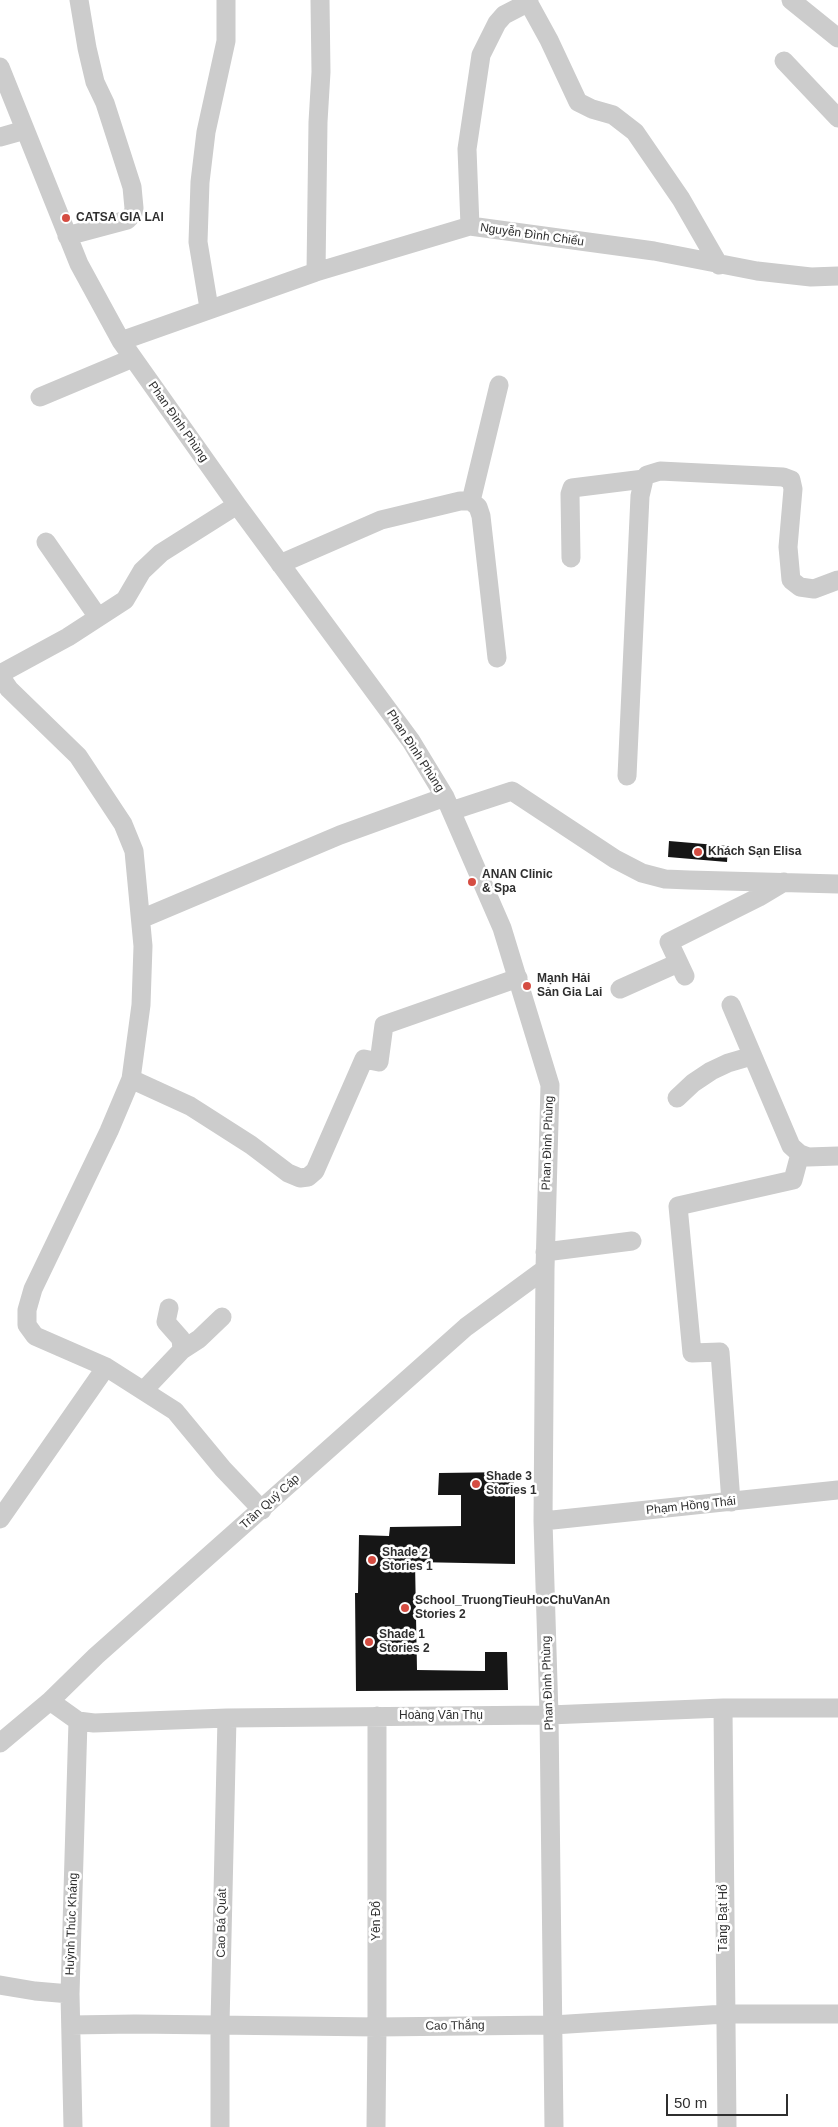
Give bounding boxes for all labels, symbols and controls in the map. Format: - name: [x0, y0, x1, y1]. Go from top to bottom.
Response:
- place label: CATSA GIA LAI: [76, 211, 164, 225]
- marker: CATSA GIA LAI: [60, 212, 72, 224]
- street label: Nguyễn Đình Chiểu: [479, 221, 585, 249]
- street label: Phan Đình Phùng: [145, 379, 211, 465]
- street label: Phan Đình Phùng: [383, 707, 447, 795]
- place label: Khách Sạn Elisa: [708, 845, 801, 859]
- marker: Khách Sạn Elisa: [692, 846, 704, 858]
- place label: ANAN Clinic & Spa: [482, 868, 553, 896]
- marker: ANAN Clinic & Spa: [466, 876, 478, 888]
- place label: Mạnh Hải Sản Gia Lai: [537, 972, 602, 1000]
- marker: Mạnh Hải Sản Gia Lai: [521, 980, 533, 992]
- street label: Phan Đình Phùng: [539, 1095, 557, 1191]
- place label: Shade 3 Stories 1: [486, 1470, 537, 1498]
- street label: Trần Quý Cáp: [237, 1472, 303, 1532]
- marker: Shade 3 Stories 1: [470, 1478, 482, 1490]
- street label: Phạm Hồng Thái: [645, 1494, 737, 1518]
- place label: Shade 2 Stories 1: [382, 1546, 433, 1574]
- marker: Shade 2 Stories 1: [366, 1554, 378, 1566]
- place label: School_TruongTieuHocChuVanAn Stories 2: [415, 1594, 610, 1622]
- marker: School_TruongTieuHocChuVanAn Stories 2: [399, 1602, 411, 1614]
- place label: Shade 1 Stories 2: [379, 1628, 430, 1656]
- street label: Phan Đình Phùng: [539, 1635, 557, 1731]
- marker: Shade 1 Stories 2: [363, 1636, 375, 1648]
- street label: Hoàng Văn Thụ: [399, 1709, 483, 1723]
- street label: Huỳnh Thúc Kháng: [63, 1872, 81, 1976]
- street label: Tăng Bạt Hổ: [717, 1884, 731, 1952]
- street label: Cao Bá Quát: [214, 1888, 230, 1958]
- street label: Yên Đổ: [370, 1901, 384, 1941]
- street label: Cao Thắng: [425, 2018, 485, 2034]
- scale bar: [668, 2084, 790, 2116]
- text: 50 m: [674, 2094, 707, 2111]

